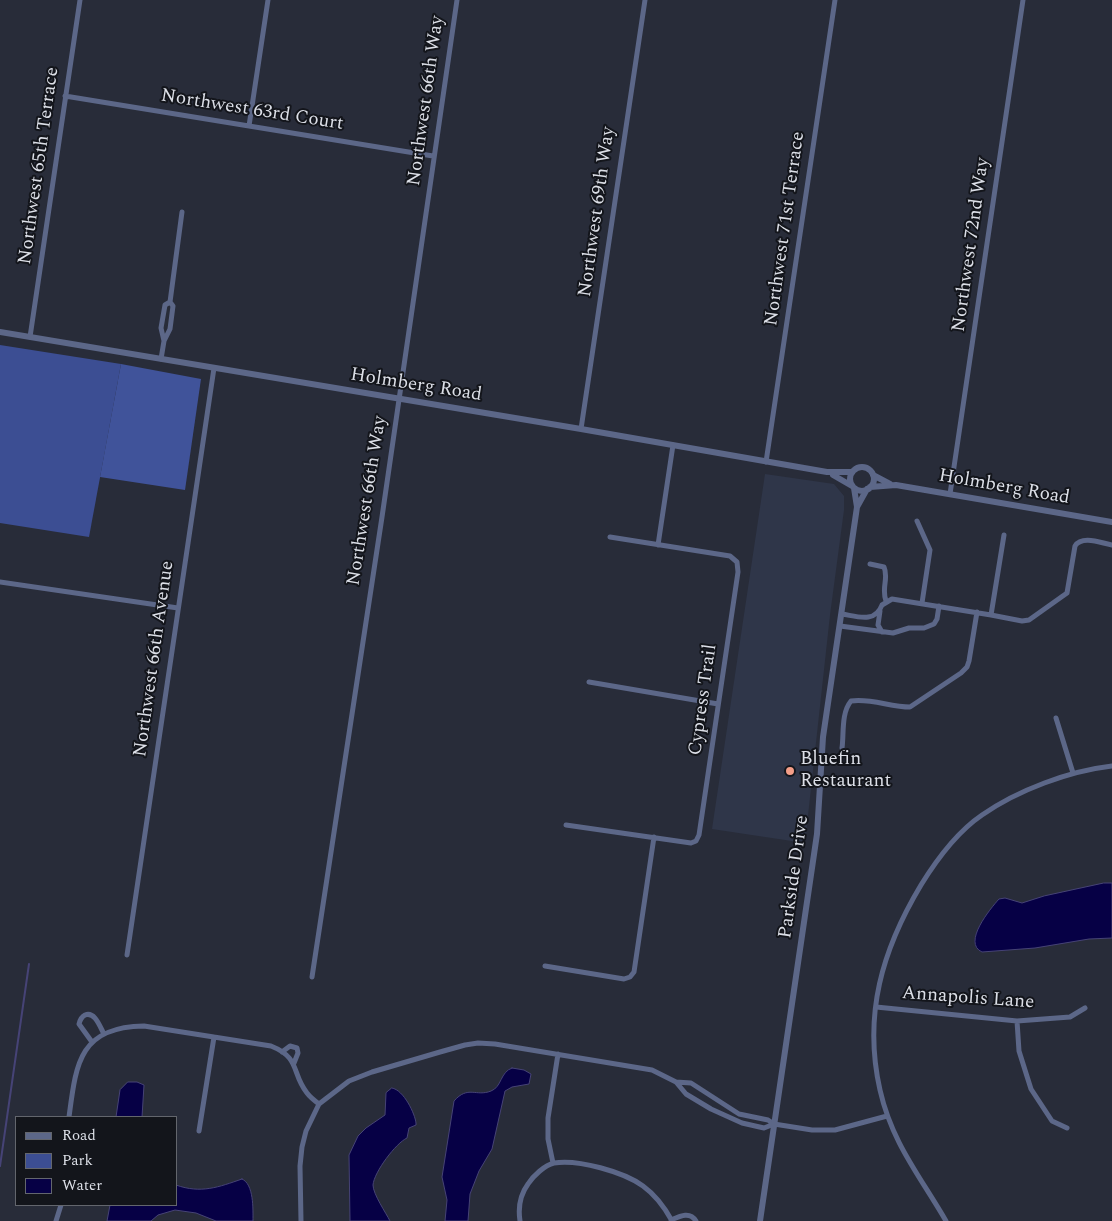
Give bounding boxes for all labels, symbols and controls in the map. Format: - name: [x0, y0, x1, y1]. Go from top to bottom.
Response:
- street label: Northwest 66th Way: [404, 14, 450, 188]
- street label: Northwest 65th Terrace: [15, 66, 65, 266]
- street label: Northwest 63rd Court: [159, 85, 345, 137]
- street label: Northwest 69th Way: [575, 125, 621, 299]
- street label: Northwest 71st Terrace: [761, 130, 811, 328]
- street label: Northwest 72nd Way: [948, 156, 996, 334]
- street label: Holmberg Road: [349, 364, 483, 408]
- street label: Northwest 66th Way: [343, 414, 393, 588]
- street label: Holmberg Road: [937, 465, 1071, 511]
- street label: Northwest 66th Avenue: [130, 559, 180, 759]
- street label: Cypress Trail: [685, 643, 723, 757]
- place label: Bluefin Restaurant: [800, 749, 891, 793]
- marker: Bluefin Restaurant: [784, 765, 796, 777]
- street label: Parkside Drive: [775, 814, 815, 940]
- street label: Annapolis Lane: [901, 983, 1035, 1015]
- legend: [15, 1116, 178, 1206]
- text: Road: [62, 1124, 96, 1147]
- text: Park: [62, 1149, 93, 1172]
- text: Water: [62, 1174, 102, 1197]

